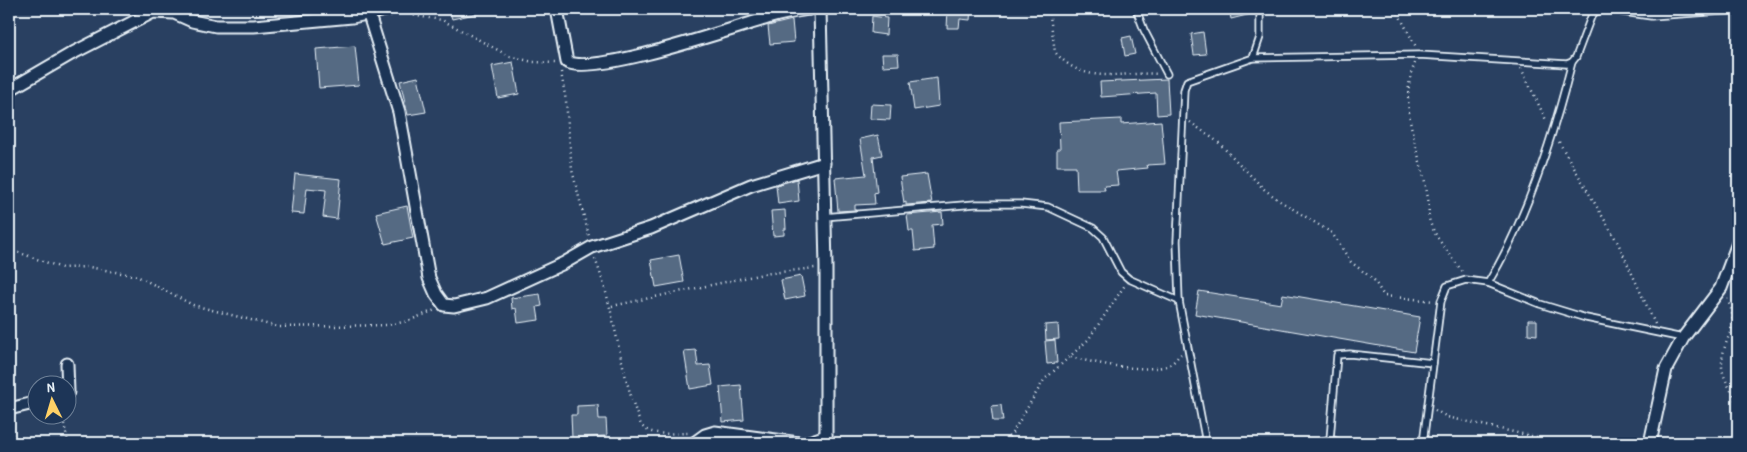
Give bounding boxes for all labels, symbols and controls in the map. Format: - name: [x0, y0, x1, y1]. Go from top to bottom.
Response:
- north arrow: [28, 374, 78, 424]
- text: N: [46, 377, 56, 396]

